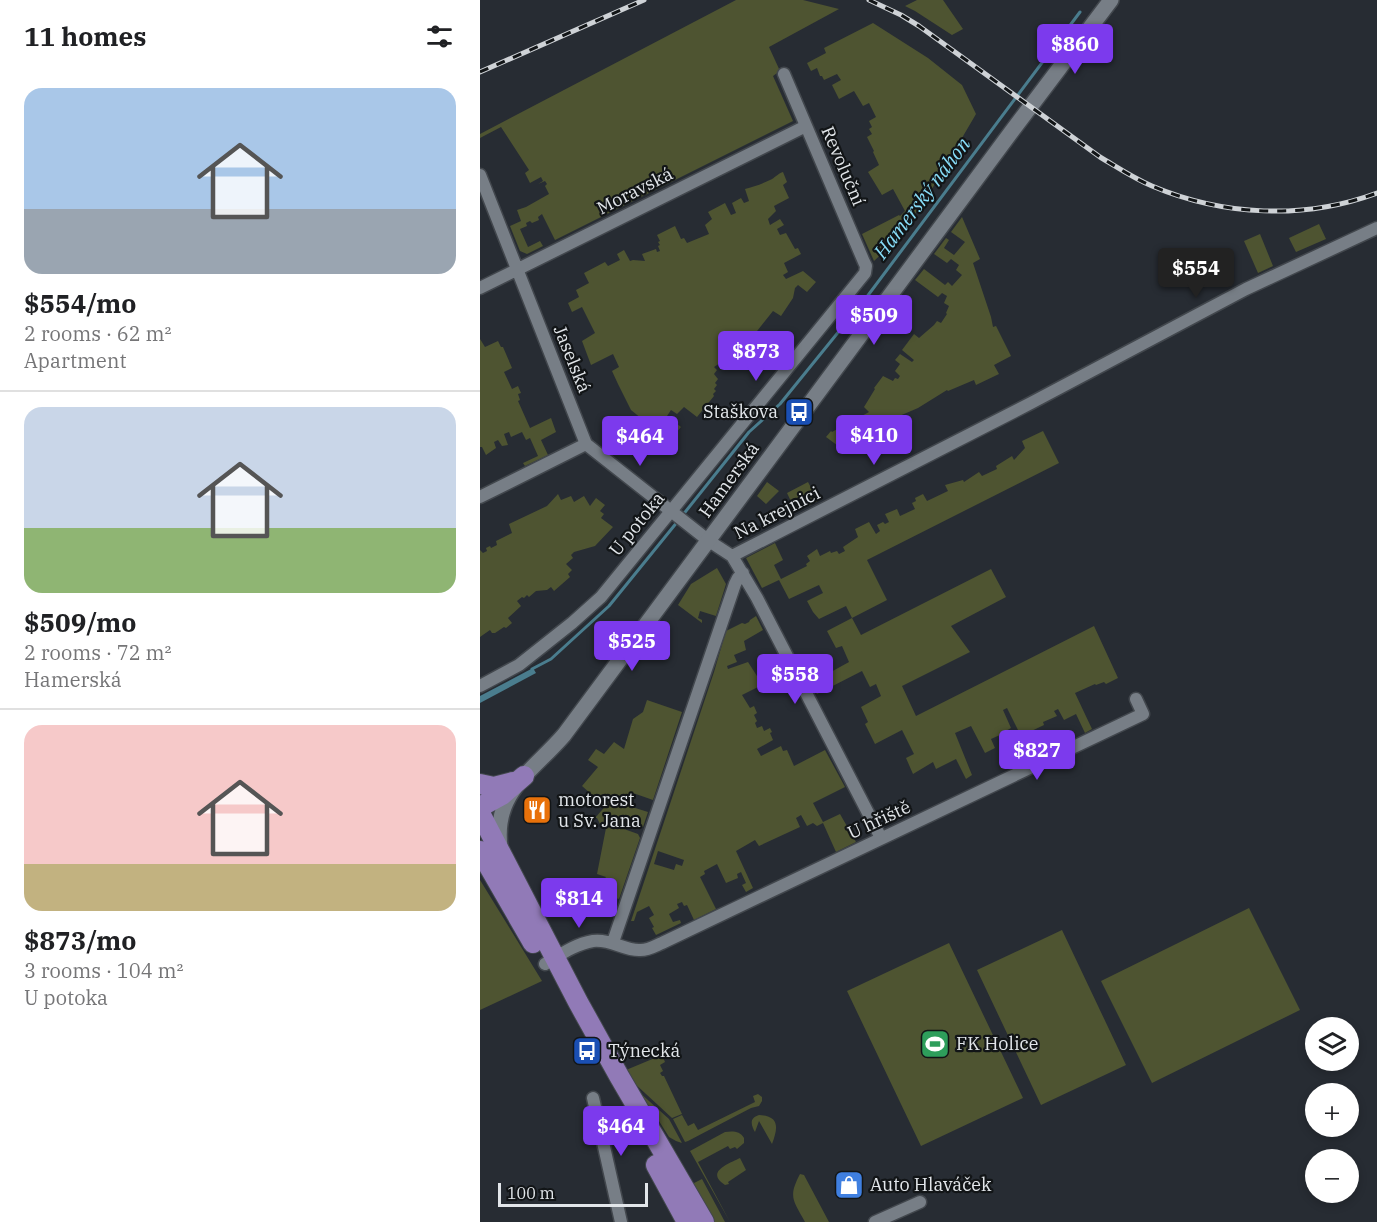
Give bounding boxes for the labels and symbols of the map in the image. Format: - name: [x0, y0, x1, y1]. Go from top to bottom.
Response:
- pin: $860: [1039, 24, 1111, 75]
- street label: Revoluční: [816, 123, 871, 209]
- water label: Hamerský náhon: [866, 131, 977, 265]
- street label: Moravská: [593, 162, 677, 219]
- pin: $554: [1160, 248, 1232, 299]
- pin: $509: [838, 295, 910, 346]
- street label: Jaselská: [549, 322, 596, 396]
- pin: $873: [720, 331, 792, 382]
- bus stop icon: Staškova: [783, 396, 815, 428]
- place label: Staškova: [703, 400, 778, 423]
- pin: $410: [838, 415, 910, 466]
- pin: $464: [604, 416, 676, 467]
- street label: Hamerská: [693, 437, 764, 522]
- street label: Na krejnici: [730, 481, 824, 544]
- street label: U potoka: [604, 487, 669, 560]
- pin: $525: [596, 621, 668, 672]
- pin: $558: [759, 654, 831, 705]
- pin: $827: [1001, 730, 1073, 781]
- place label: motorest u Sv. Jana: [558, 788, 641, 832]
- restaurant icon: motorest u Sv. Jana: [521, 794, 553, 826]
- street label: U hřiště: [844, 795, 914, 844]
- pin: $814: [543, 878, 615, 929]
- sports icon: FK Holice: [919, 1028, 951, 1060]
- place label: FK Holice: [956, 1032, 1038, 1055]
- bus stop icon: Týnecká: [571, 1035, 603, 1067]
- place label: Týnecká: [608, 1039, 680, 1062]
- pin: $464: [585, 1106, 657, 1157]
- shop icon: Auto Hlaváček: [833, 1169, 865, 1201]
- place label: Auto Hlaváček: [870, 1173, 992, 1196]
- scale bar: [498, 1180, 648, 1208]

